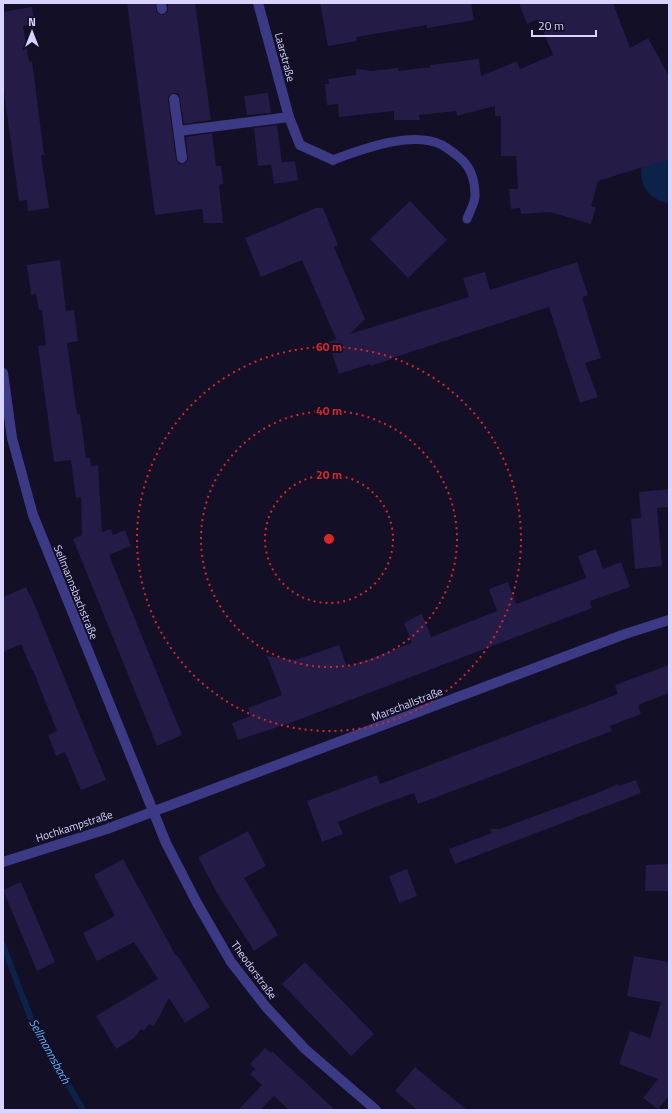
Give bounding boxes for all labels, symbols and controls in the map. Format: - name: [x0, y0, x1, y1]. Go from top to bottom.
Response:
- north arrow: [12, 12, 52, 52]
- scale bar: [532, 12, 596, 38]
- text: N: [28, 14, 36, 30]
- text: 20 m: [538, 16, 564, 35]
- street label: Laarstraße: [271, 31, 299, 84]
- text: 60 m: [316, 337, 342, 356]
- text: 40 m: [316, 401, 342, 420]
- text: 20 m: [316, 465, 342, 484]
- centre of rings: [322, 532, 336, 546]
- street label: Sellmannsbachstraße: [50, 542, 102, 642]
- street label: Marschallstraße: [369, 683, 445, 725]
- street label: Hochkampstraße: [34, 806, 115, 846]
- street label: Theodorstraße: [227, 938, 281, 1003]
- water label: Sellmannsbach: [24, 1015, 76, 1088]

